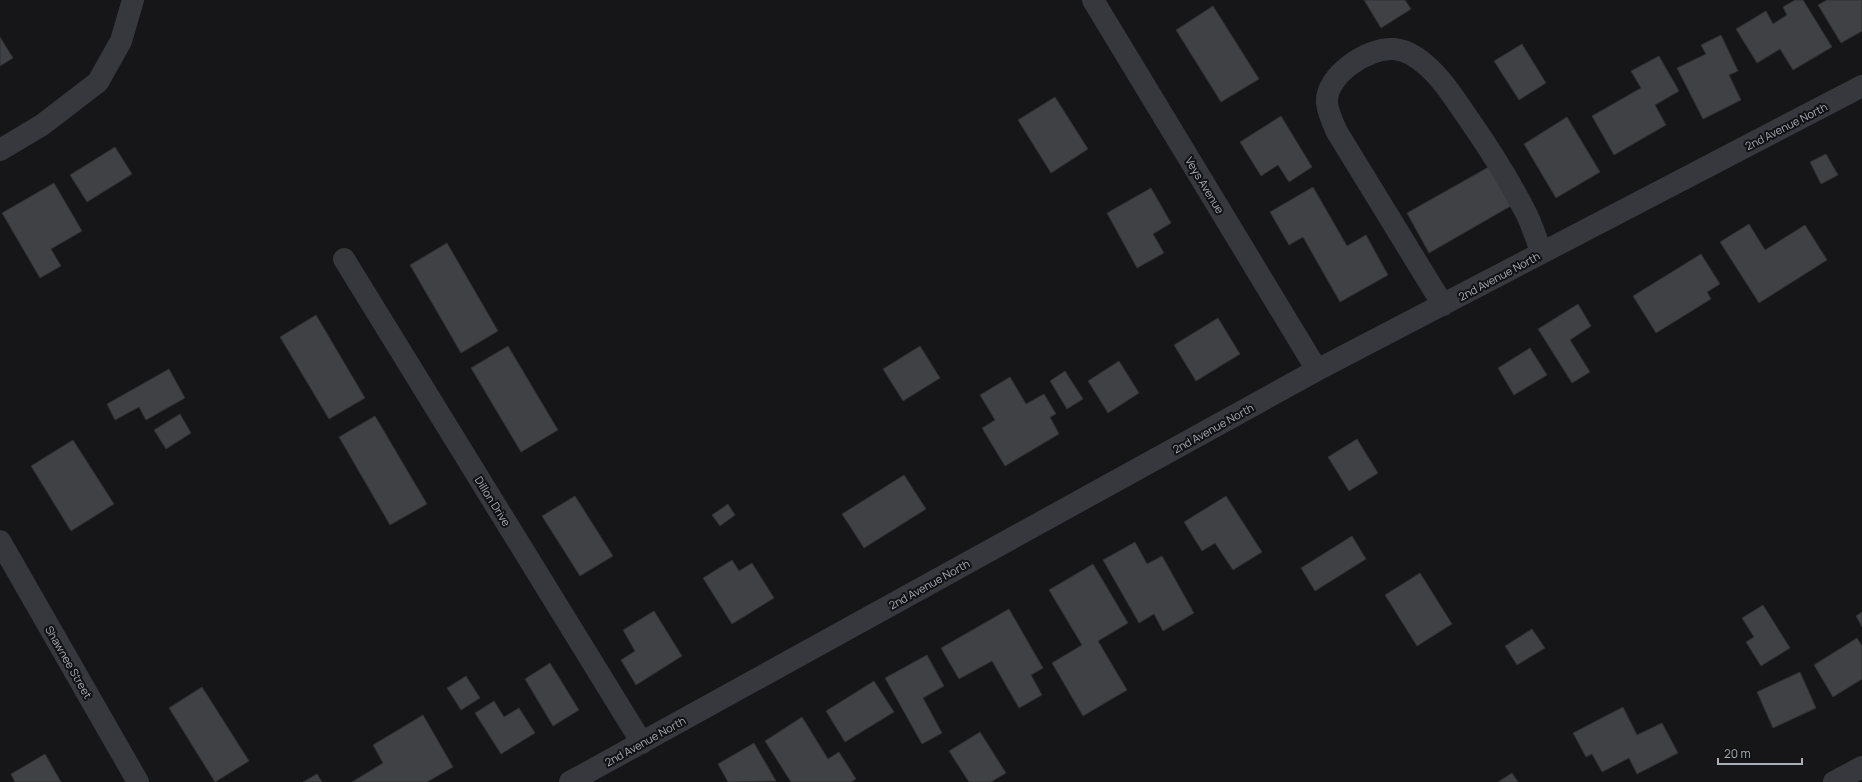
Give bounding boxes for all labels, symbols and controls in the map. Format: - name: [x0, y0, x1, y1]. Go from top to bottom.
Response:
- street label: 2nd Avenue North: [1742, 99, 1830, 153]
- street label: Veys Avenue: [1182, 154, 1228, 217]
- street label: 2nd Avenue North: [1456, 248, 1542, 304]
- street label: 2nd Avenue North: [1170, 400, 1256, 456]
- street label: Dillon Drive: [472, 473, 515, 529]
- street label: 2nd Avenue North: [886, 556, 972, 612]
- street label: Shawnee Street: [42, 623, 96, 701]
- street label: 2nd Avenue North: [602, 713, 688, 769]
- scale bar: [1718, 740, 1802, 766]
- text: 20 m: [1724, 745, 1751, 762]

